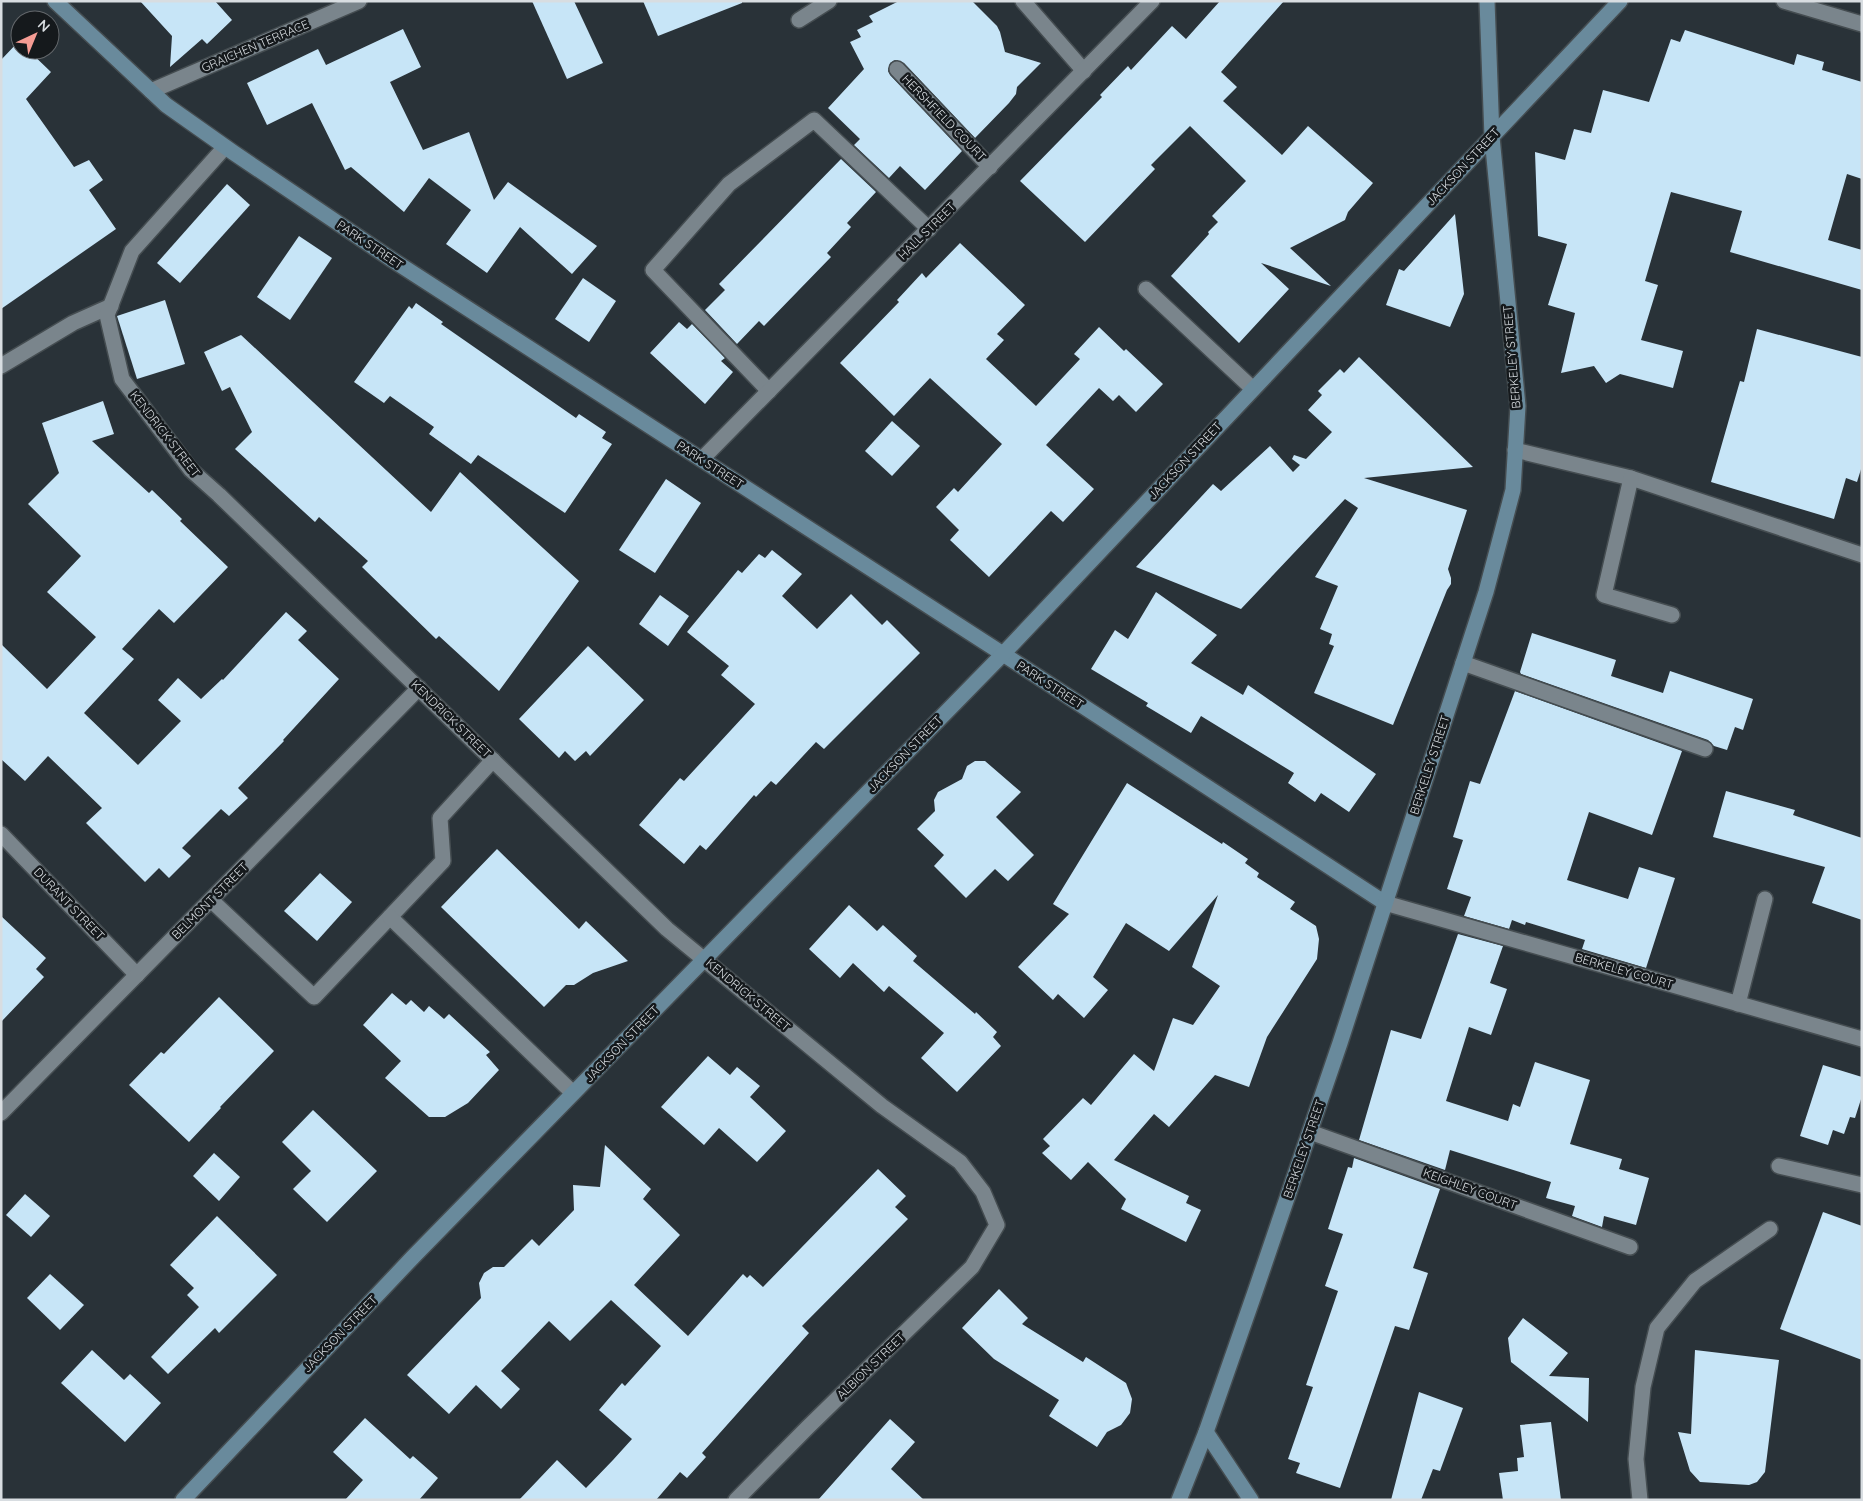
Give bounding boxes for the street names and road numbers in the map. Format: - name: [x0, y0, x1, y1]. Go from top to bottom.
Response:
- street label: GRAICHEN TERRACE: [199, 16, 311, 75]
- street label: HERSHFIELD COURT: [899, 71, 990, 164]
- street label: JACKSON STREET: [1423, 125, 1503, 209]
- street label: HALL STREET: [895, 199, 959, 263]
- street label: PARK STREET: [334, 217, 406, 272]
- street label: BERKELEY STREET: [1500, 305, 1523, 409]
- street label: KENDRICK STREET: [127, 388, 204, 480]
- street label: JACKSON STREET: [1145, 419, 1225, 503]
- street label: PARK STREET: [674, 437, 747, 492]
- street label: PARK STREET: [1014, 657, 1087, 712]
- street label: KENDRICK STREET: [408, 677, 494, 761]
- street label: JACKSON STREET: [864, 712, 945, 795]
- street label: BERKELEY STREET: [1406, 713, 1453, 816]
- street label: BELMONT STREET: [168, 859, 251, 942]
- street label: DURANT STREET: [31, 864, 108, 943]
- street label: BERKELEY COURT: [1573, 949, 1675, 992]
- street label: KENDRICK STREET: [703, 955, 794, 1034]
- street label: JACKSON STREET: [581, 1002, 662, 1085]
- street label: BERKELEY STREET: [1280, 1097, 1327, 1200]
- street label: KEIGHLEY COURT: [1421, 1165, 1519, 1212]
- street label: JACKSON STREET: [299, 1292, 380, 1375]
- street label: ALBION STREET: [833, 1329, 908, 1402]

